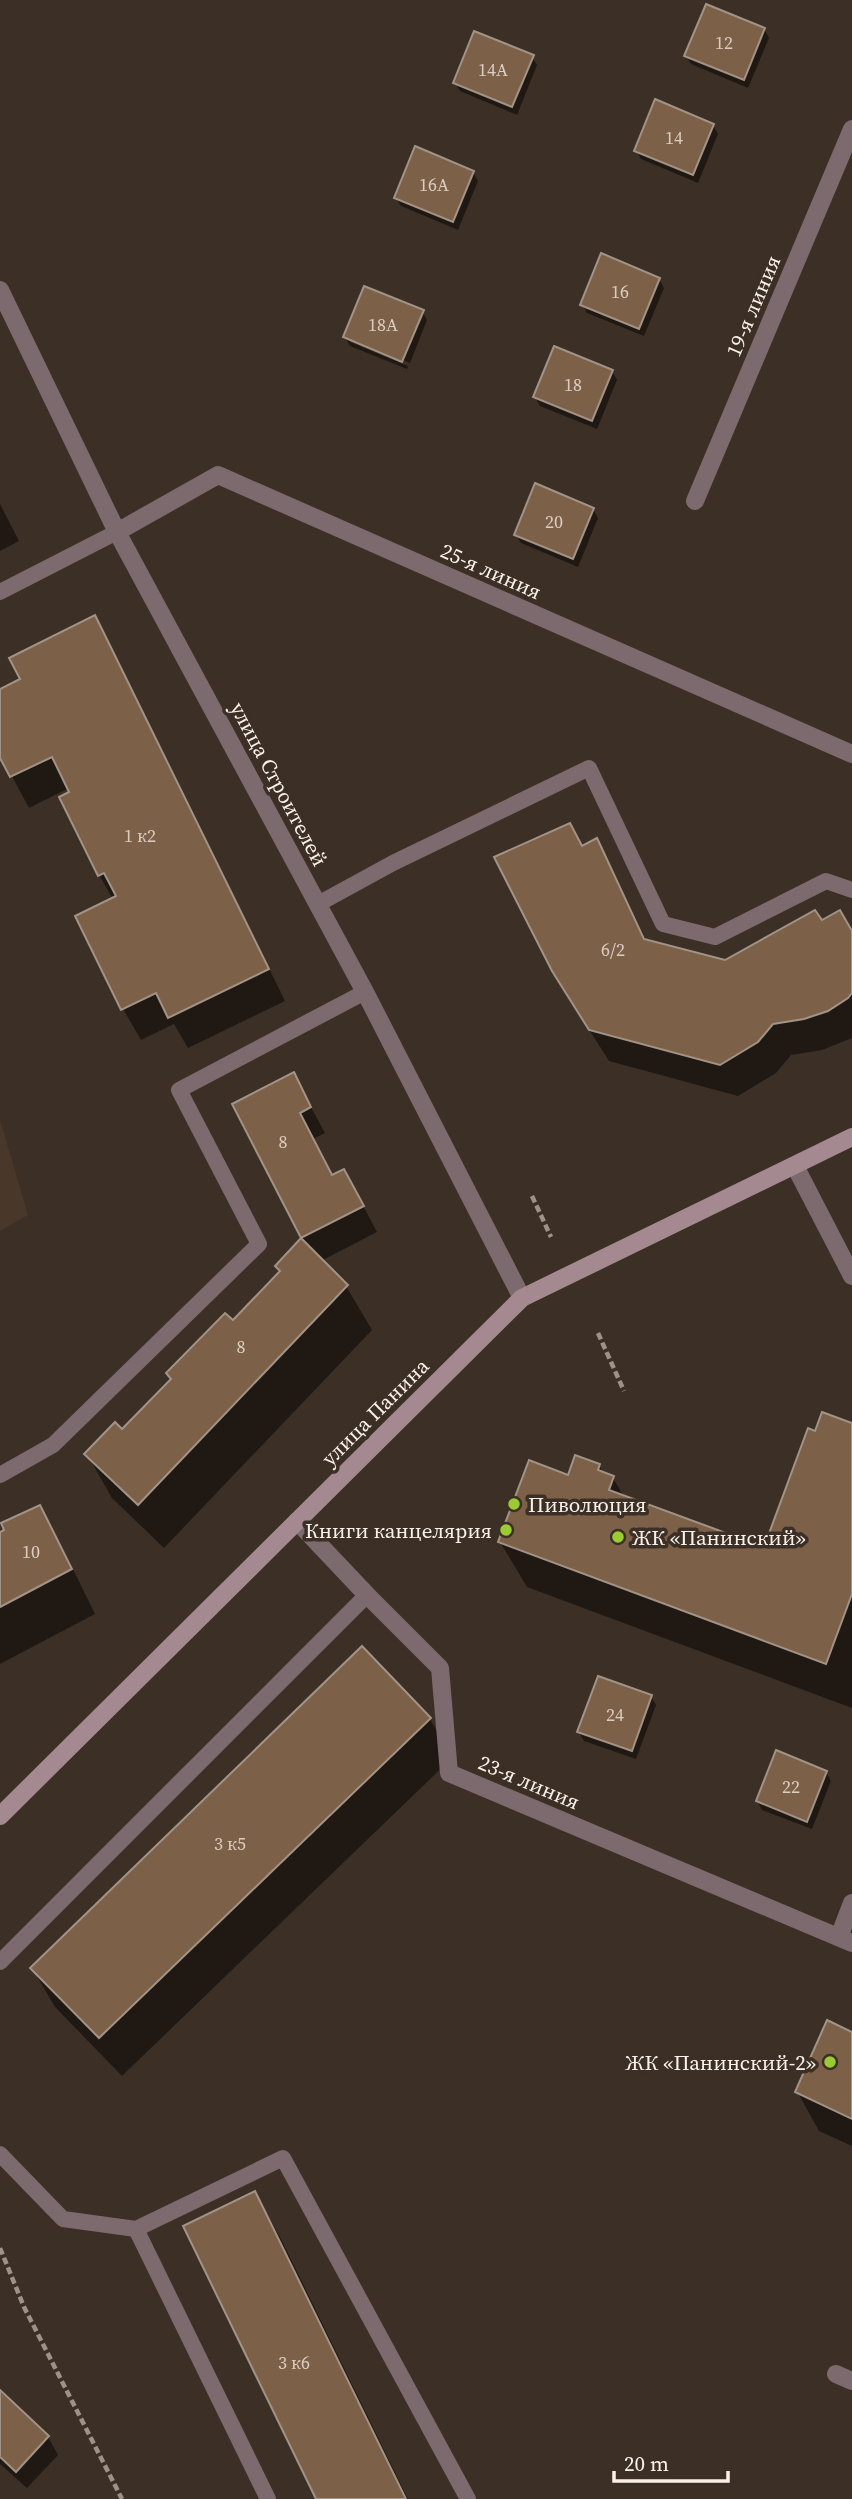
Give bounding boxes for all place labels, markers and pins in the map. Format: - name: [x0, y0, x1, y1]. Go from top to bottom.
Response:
- place label: Пиволюция: [528, 1490, 646, 1519]
- marker: Пиволюция: [506, 1496, 522, 1512]
- place label: Книги канцелярия: [305, 1516, 492, 1545]
- marker: Книги канцелярия: [498, 1522, 514, 1538]
- place label: ЖК «Панинский»: [632, 1523, 806, 1552]
- marker: ЖК «Панинский»: [610, 1529, 626, 1545]
- place label: ЖК «Панинский-2»: [625, 2048, 816, 2077]
- marker: ЖК «Панинский-2»: [822, 2054, 838, 2070]

